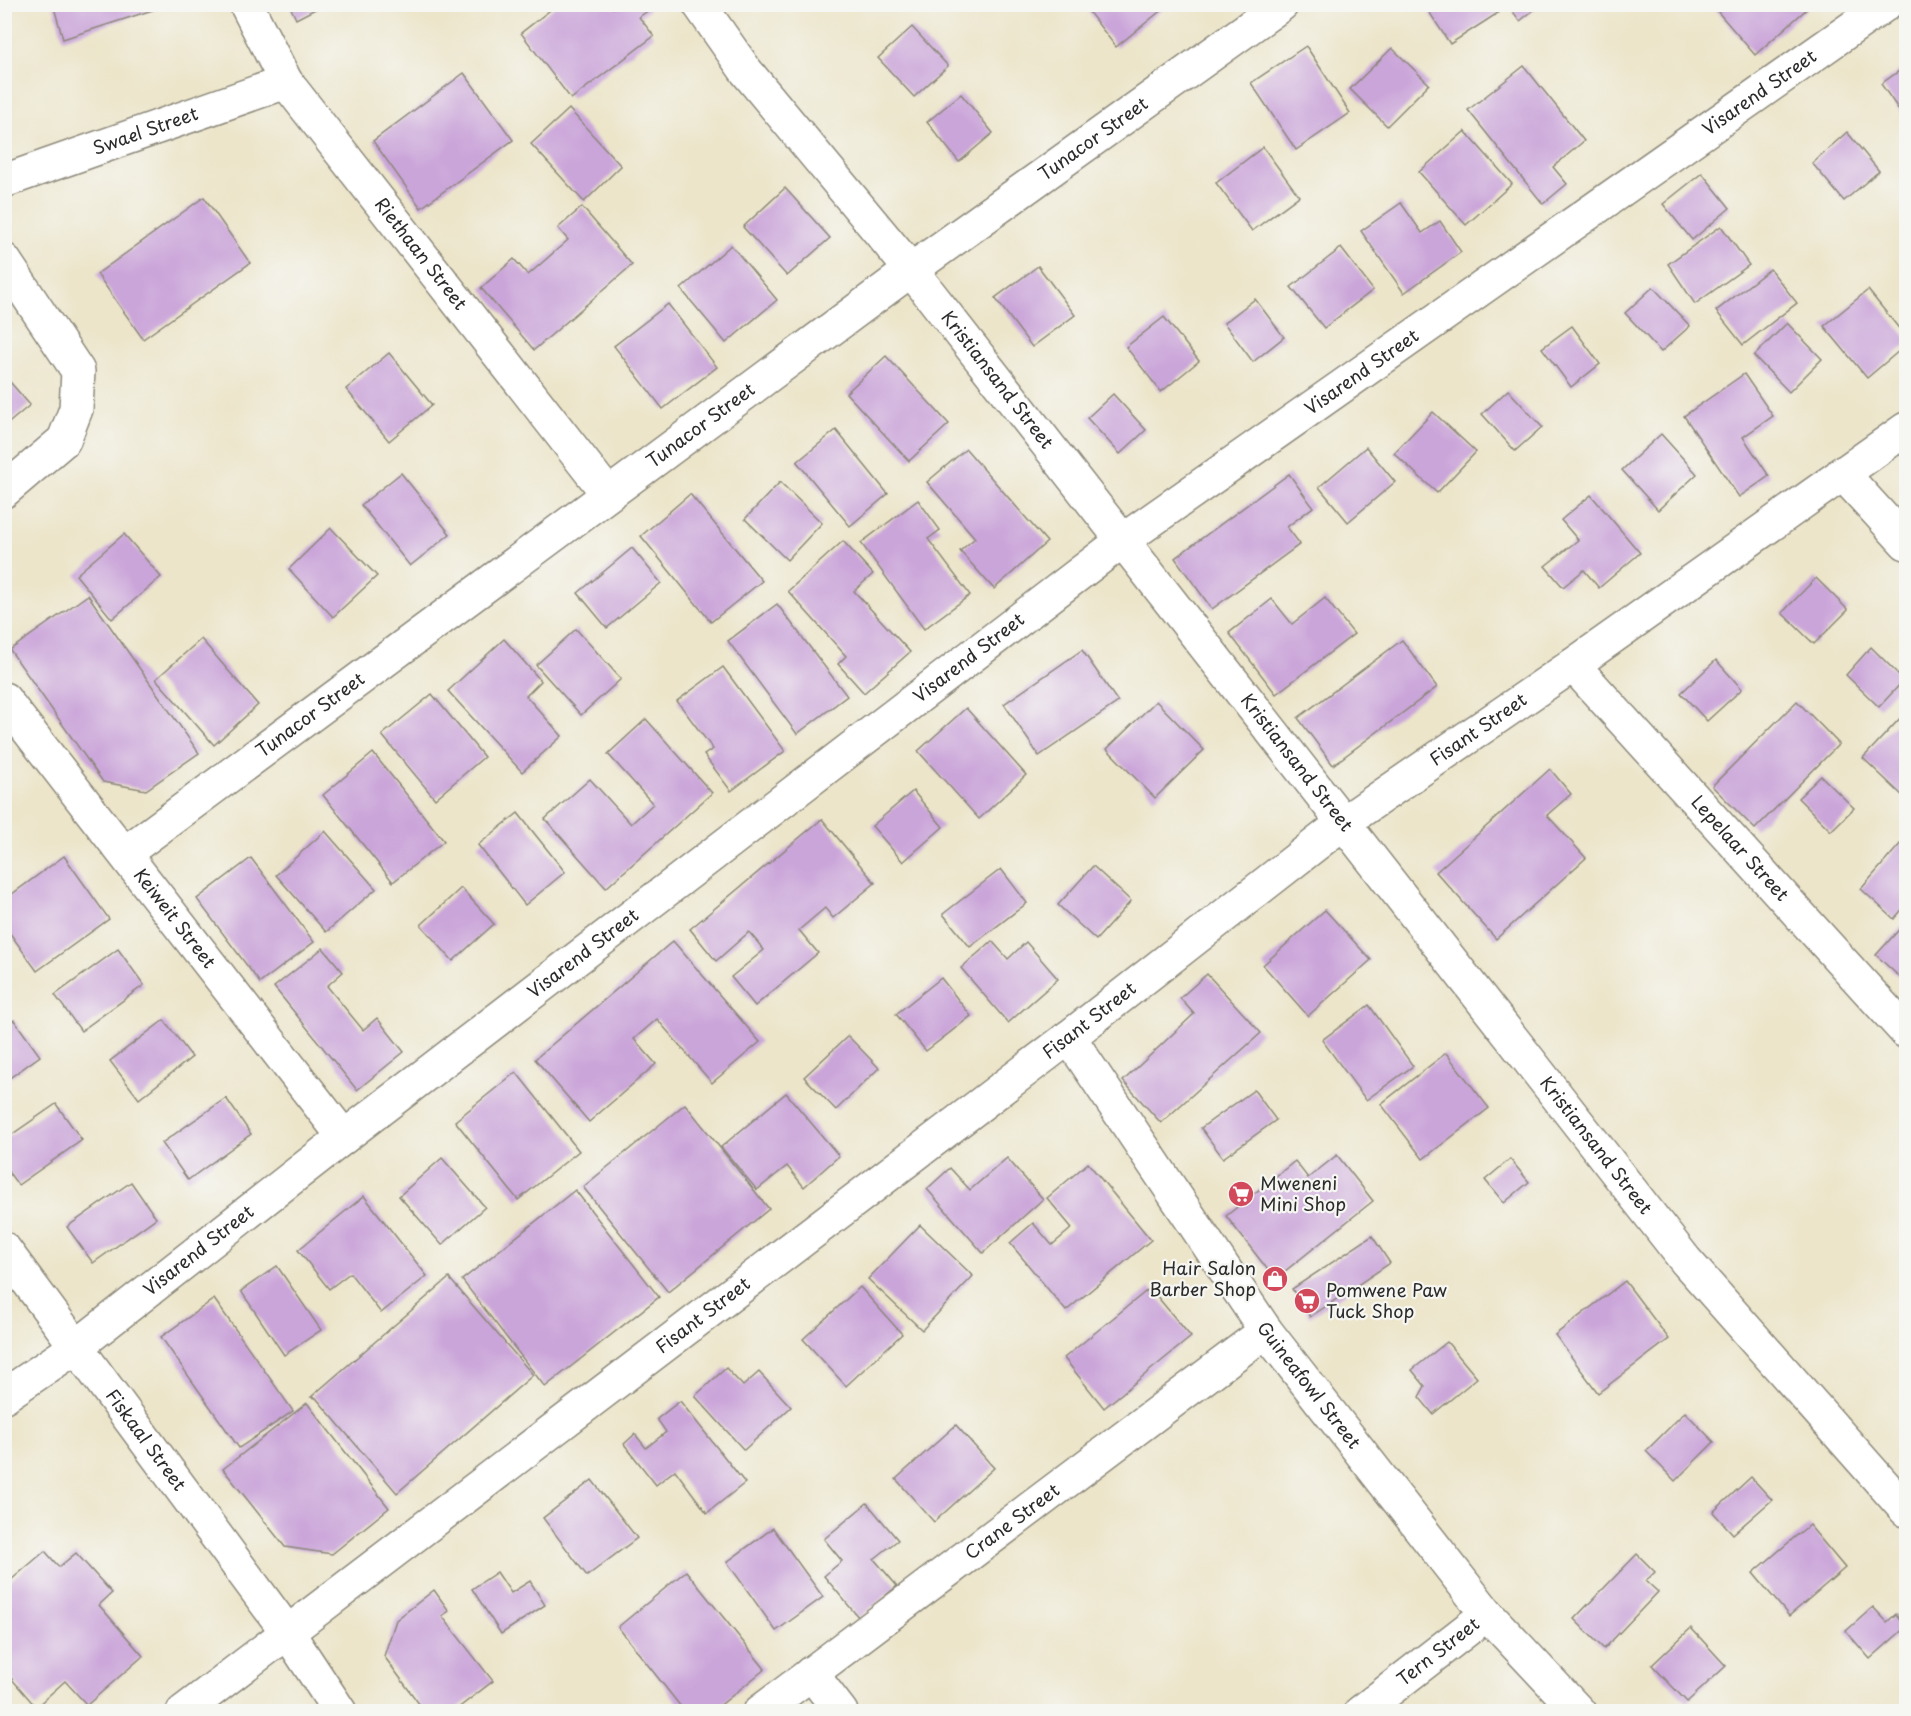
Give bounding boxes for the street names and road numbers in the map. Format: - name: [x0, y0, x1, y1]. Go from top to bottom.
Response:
- street label: Visarend Street: [1696, 42, 1821, 141]
- street label: Tunacor Street: [1032, 89, 1153, 187]
- street label: Swael Street: [89, 99, 201, 161]
- street label: Riethaan Street: [369, 191, 474, 315]
- street label: Kristiansand Street: [936, 304, 1061, 454]
- street label: Visarend Street: [1299, 321, 1424, 421]
- street label: Tunacor Street: [640, 375, 760, 474]
- street label: Visarend Street: [907, 605, 1030, 708]
- street label: Tunacor Street: [250, 665, 370, 763]
- street label: Fisant Street: [1424, 686, 1532, 772]
- street label: Kristiansand Street: [1235, 687, 1360, 837]
- street label: Lepelaar Street: [1686, 789, 1796, 907]
- street label: Keiweit Street: [128, 862, 223, 973]
- street label: Visarend Street: [521, 901, 644, 1004]
- street label: Fisant Street: [1036, 974, 1141, 1065]
- street label: Kristiansand Street: [1534, 1070, 1660, 1220]
- street label: Visarend Street: [137, 1198, 259, 1302]
- street label: Fisant Street: [649, 1270, 755, 1359]
- street label: Guineafowl Street: [1251, 1316, 1368, 1454]
- street label: Fiskaal Street: [100, 1383, 194, 1496]
- street label: Crane Street: [958, 1476, 1065, 1565]
- street label: Tern Street: [1390, 1610, 1485, 1691]

